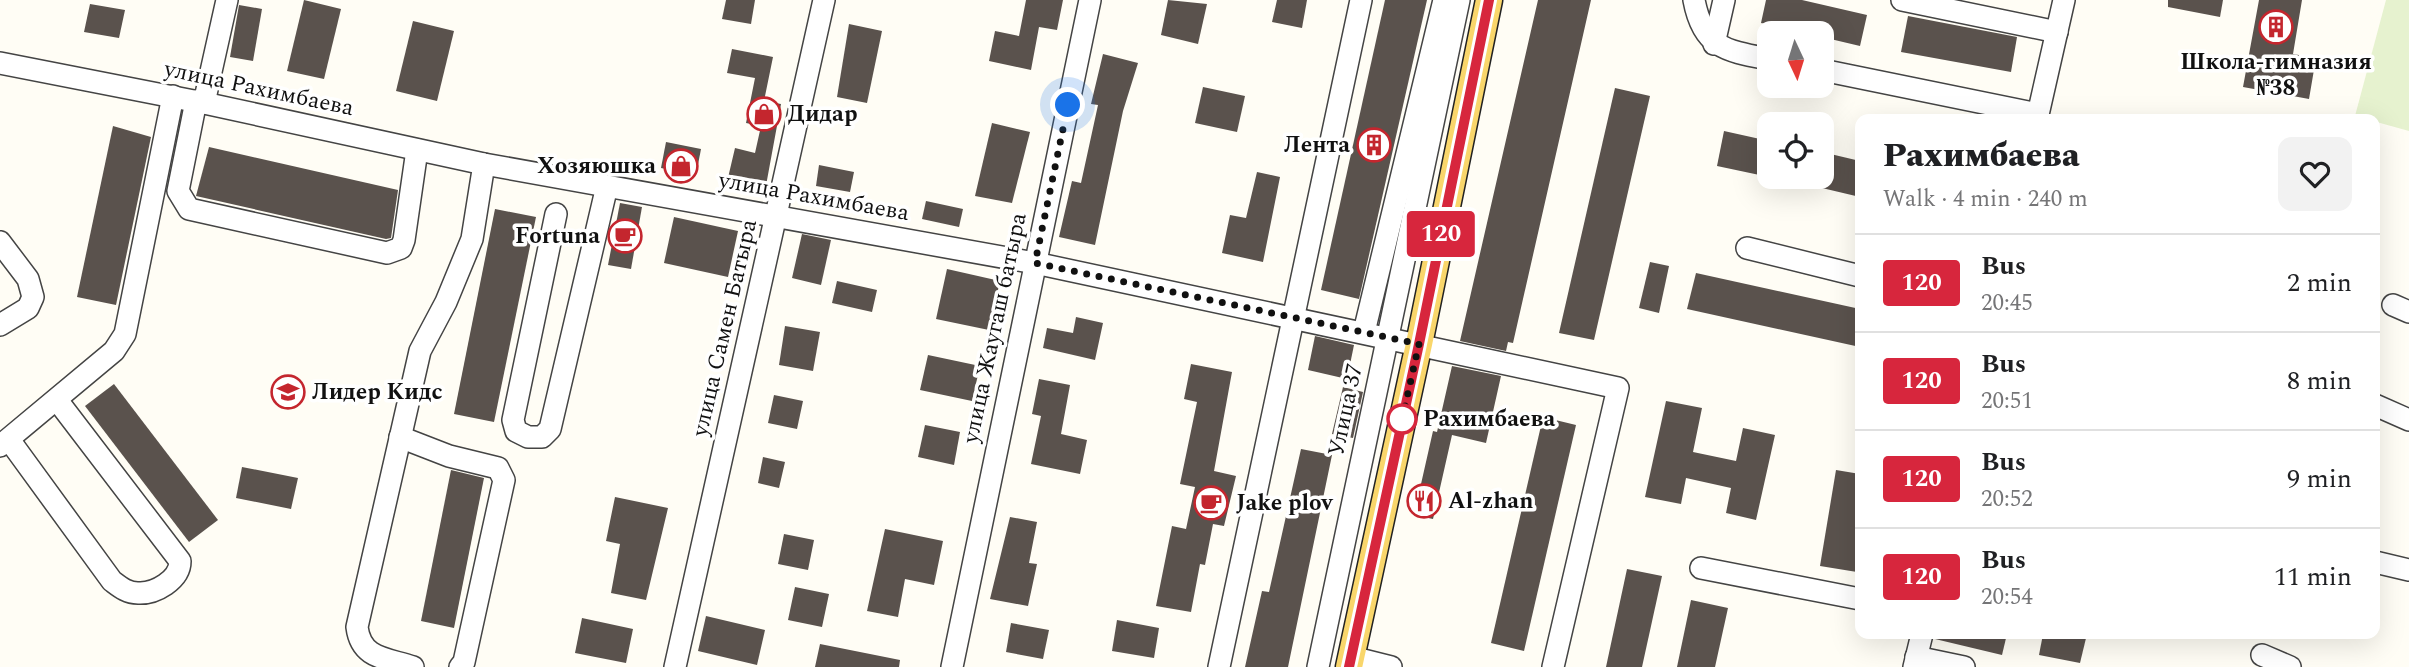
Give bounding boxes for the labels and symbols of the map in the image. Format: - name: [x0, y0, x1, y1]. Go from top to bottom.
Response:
- building icon: Школа-гимназия №38: [2257, 8, 2295, 46]
- north arrow: [1757, 21, 1834, 98]
- place label: Школа-гимназия №38: [2180, 45, 2372, 106]
- street label: улица Рахимбаева: [160, 52, 357, 126]
- your location: [1050, 87, 1085, 122]
- shop icon: Дидар: [745, 95, 783, 133]
- place label: Дидар: [788, 97, 857, 132]
- building icon: Лента: [1355, 126, 1393, 164]
- place label: Лента: [1284, 128, 1350, 163]
- shop icon: Хозяюшка: [662, 147, 700, 185]
- place label: Хозяюшка: [537, 149, 656, 184]
- street label: улица Рахимбаева: [715, 163, 912, 231]
- street label: улица Жаугаш батыра: [953, 209, 1037, 448]
- line badge: 120: [1401, 211, 1481, 257]
- street label: улица Самен Батыра: [683, 216, 767, 441]
- cafe icon: Fortuna: [606, 217, 644, 255]
- place label: Fortuna: [515, 219, 600, 254]
- street label: Улица 37: [1319, 360, 1373, 460]
- school or university icon: Лидер Кидс: [269, 373, 307, 411]
- place label: Лидер Кидс: [312, 375, 443, 410]
- place label: Рахимбаева: [1423, 402, 1556, 437]
- marker: Рахимбаева: [1387, 404, 1417, 434]
- restaurant icon: Al-zhan: [1405, 482, 1443, 520]
- cafe icon: Jake plov: [1192, 484, 1230, 522]
- place label: Al-zhan: [1448, 484, 1533, 519]
- place label: Jake plov: [1236, 486, 1334, 521]

